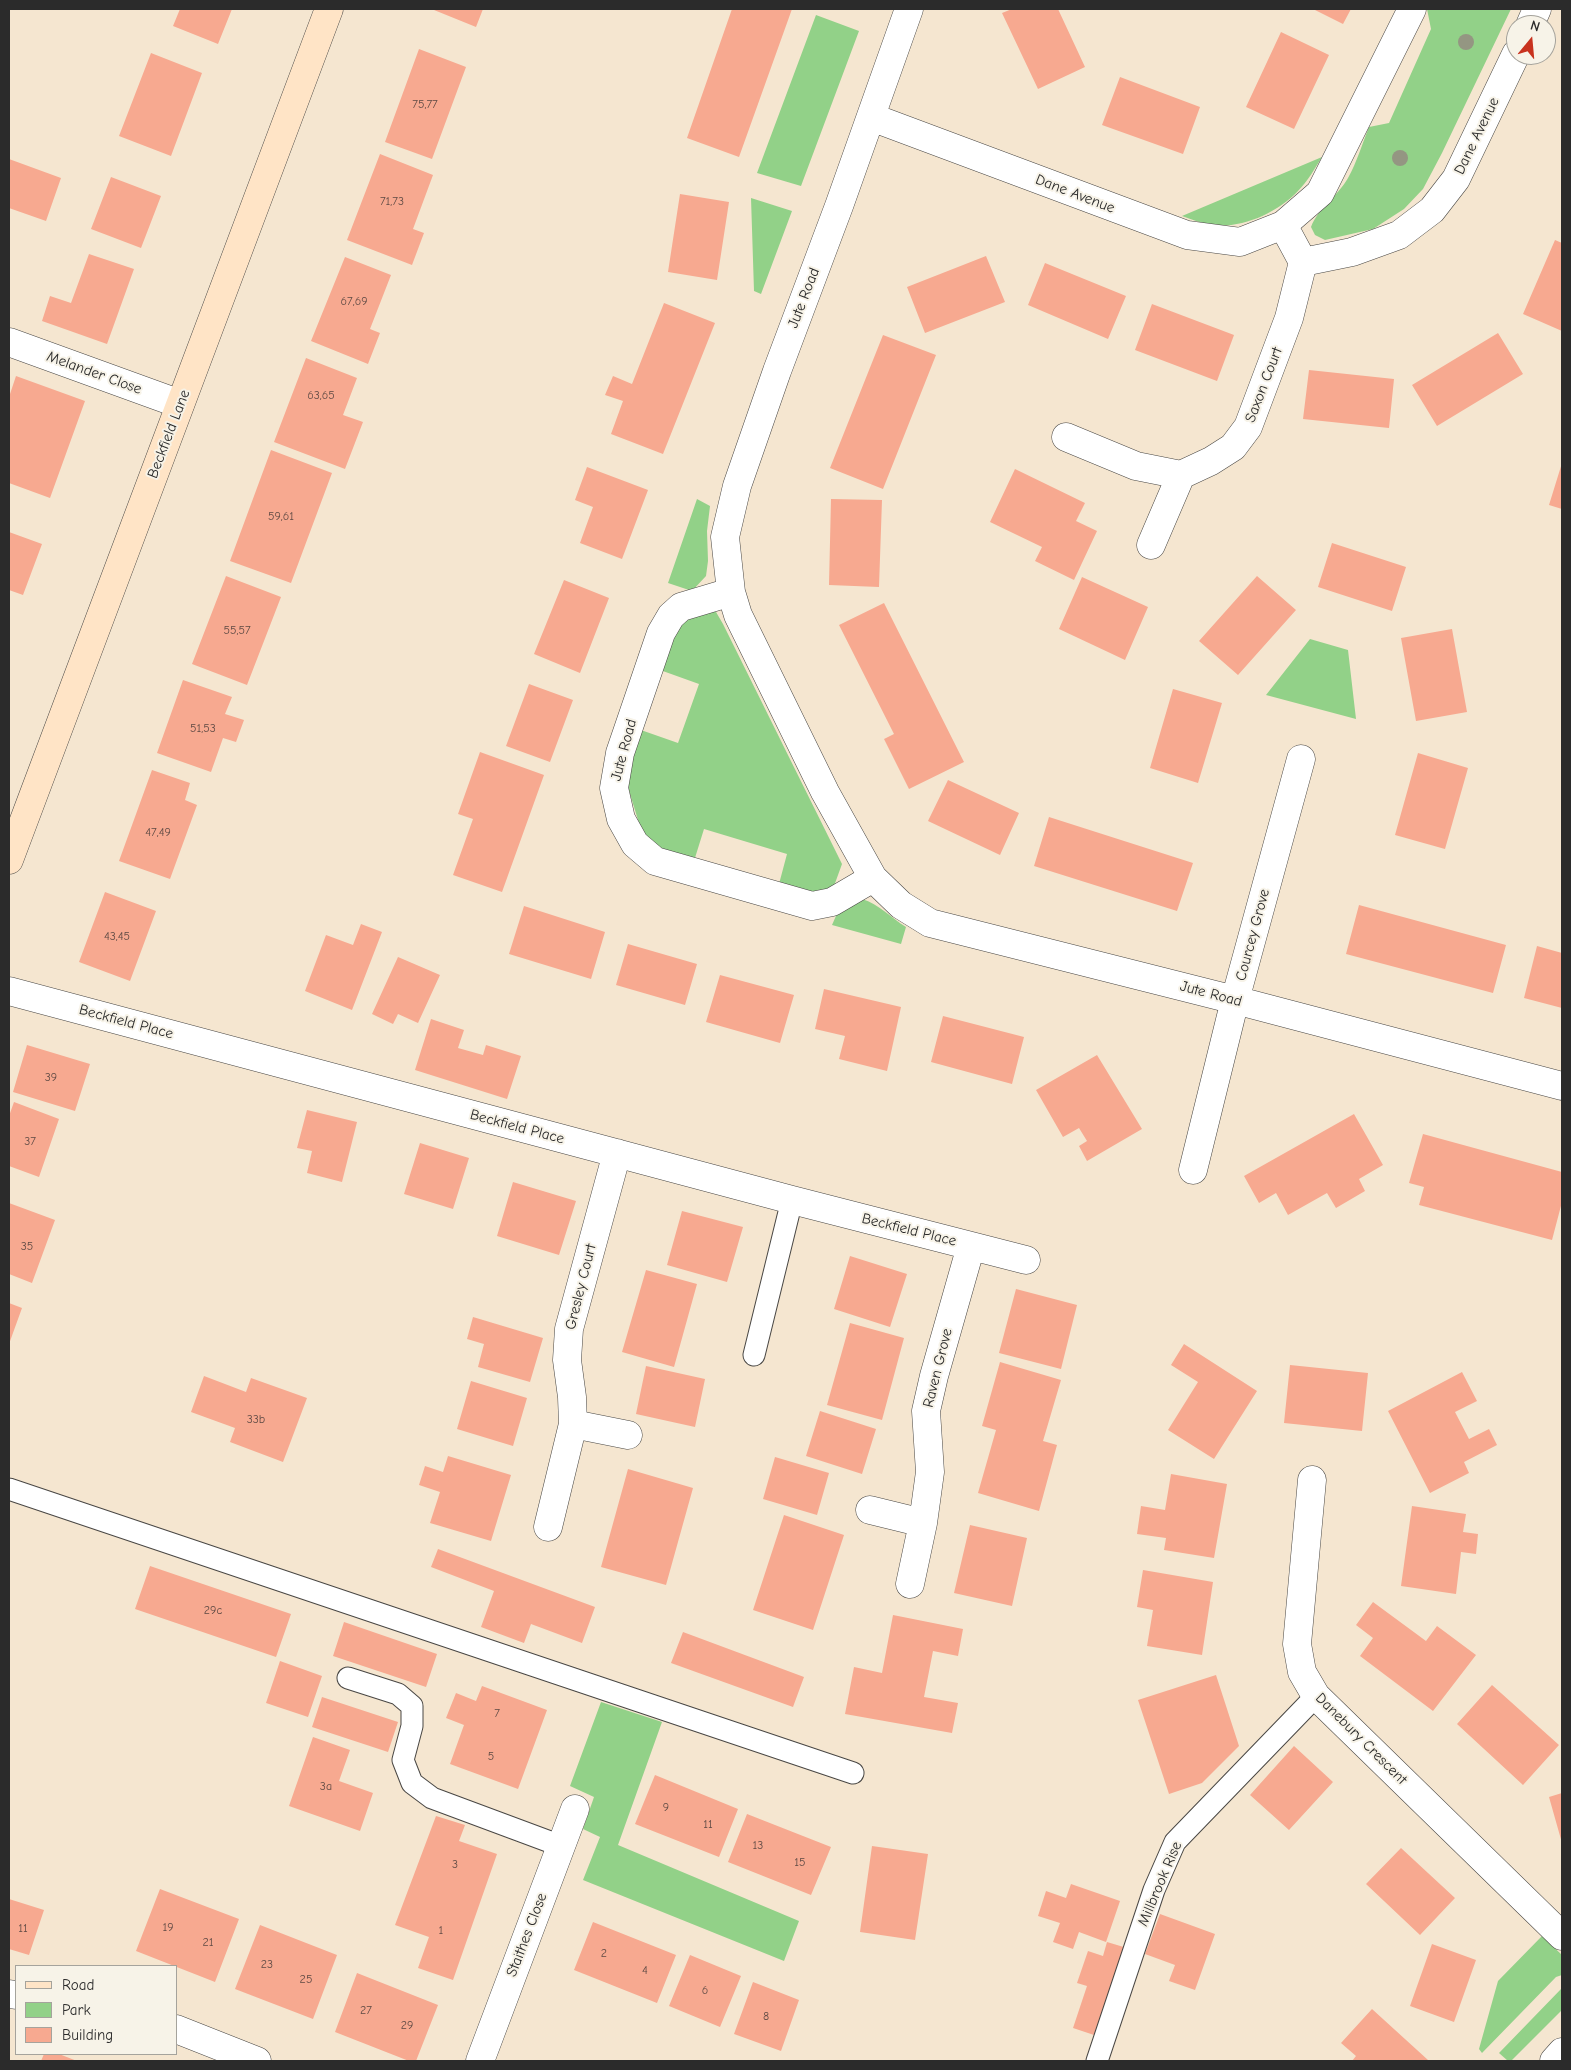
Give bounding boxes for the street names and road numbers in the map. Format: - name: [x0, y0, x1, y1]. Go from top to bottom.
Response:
- street label: Dane Avenue: [1451, 94, 1503, 178]
- street label: Dane Avenue: [1033, 171, 1117, 217]
- street label: Jute Road: [784, 265, 824, 331]
- street label: Saxon Court: [1241, 345, 1287, 425]
- street label: Melander Close: [44, 347, 144, 399]
- street label: Beckfield Lane: [144, 387, 194, 481]
- street label: Jute Road: [607, 717, 641, 783]
- street label: Courcey Grove: [1232, 887, 1274, 983]
- street label: Jute Road: [1178, 977, 1244, 1011]
- street label: Beckfield Place: [77, 1001, 175, 1043]
- street label: Beckfield Place: [468, 1106, 566, 1148]
- street label: Beckfield Place: [860, 1210, 958, 1250]
- street label: Gresley Court: [562, 1242, 600, 1332]
- street label: Raven Grove: [919, 1327, 957, 1409]
- street label: Danebury Crescent: [1311, 1689, 1411, 1789]
- street label: Millbrook Rise: [1134, 1839, 1186, 1929]
- street label: Staithes Close: [503, 1891, 551, 1979]

